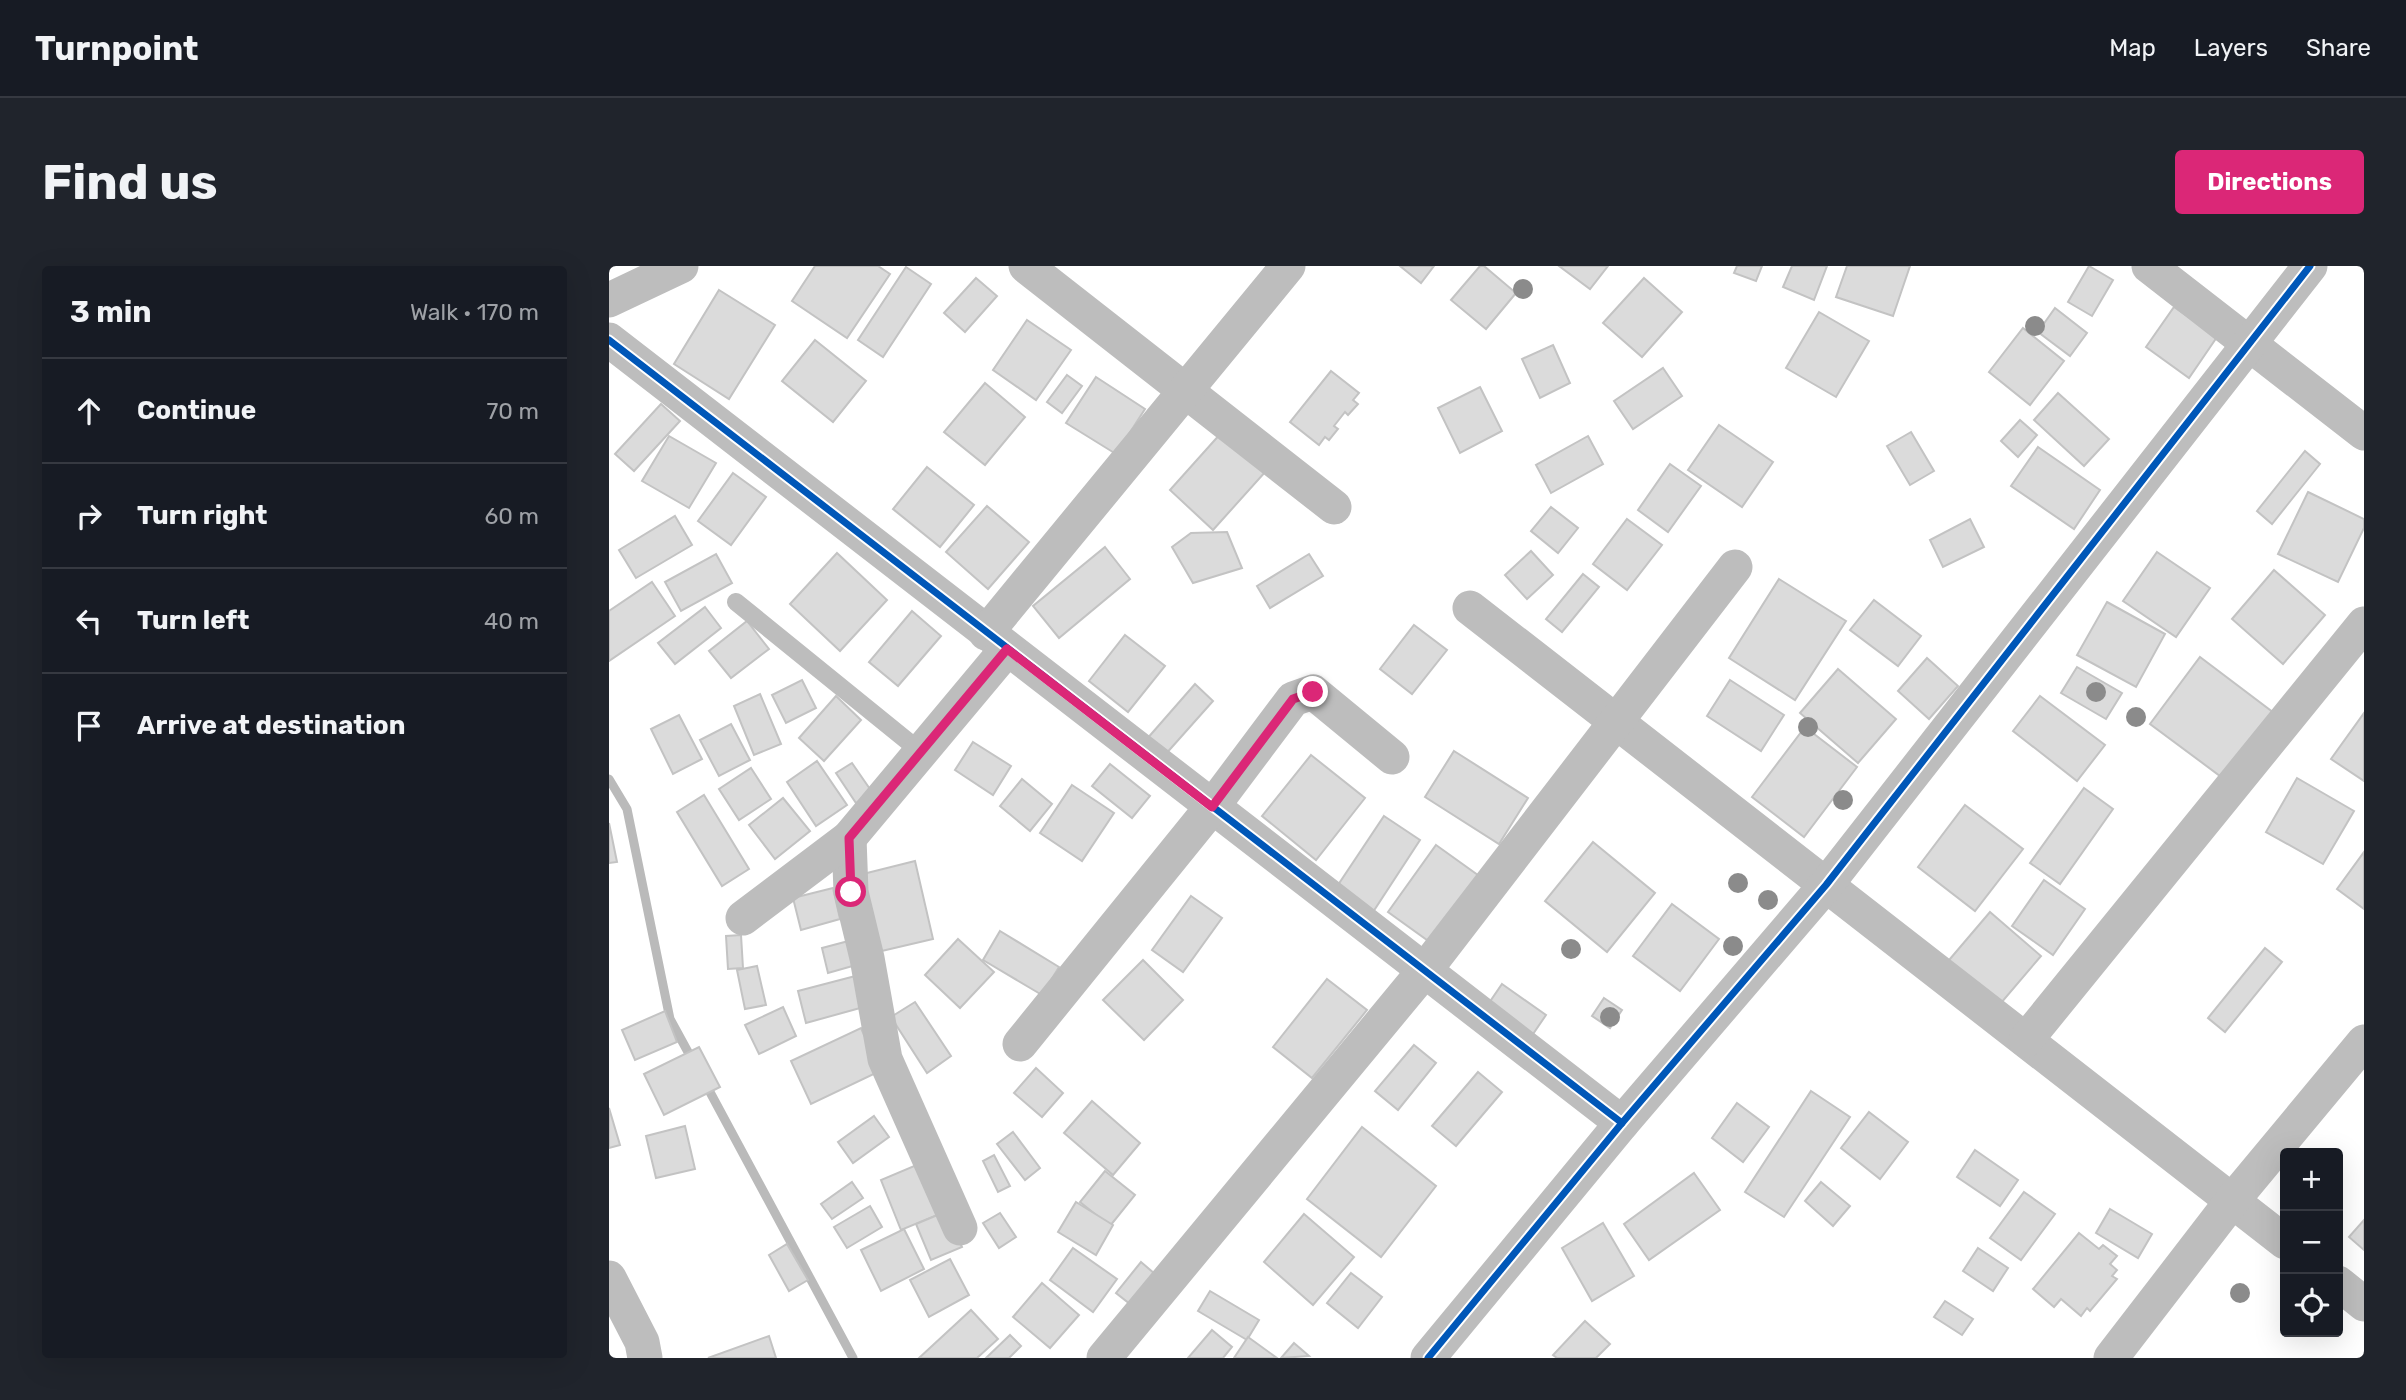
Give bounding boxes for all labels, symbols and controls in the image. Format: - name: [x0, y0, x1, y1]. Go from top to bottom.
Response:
- text: Turnpoint: [35, 29, 198, 68]
- text: Map: [2109, 34, 2156, 62]
- text: Layers: [2194, 34, 2268, 62]
- text: Share: [2306, 34, 2371, 62]
- button: Directions: [2175, 150, 2364, 214]
- text: Find us: [42, 153, 218, 211]
- text: 3 min: [70, 294, 152, 330]
- text: Walk · 170 m: [410, 298, 539, 326]
- icon: ahead: [70, 392, 108, 430]
- text: Continue: [137, 395, 256, 426]
- text: 70 m: [487, 397, 539, 425]
- icon: right: [70, 497, 108, 535]
- text: Turn right: [137, 500, 267, 531]
- text: 60 m: [484, 502, 539, 530]
- icon: left: [70, 602, 108, 640]
- text: Turn left: [137, 605, 249, 636]
- text: 40 m: [484, 607, 539, 635]
- route end: [1297, 676, 1328, 707]
- icon: arrive: [70, 707, 108, 745]
- text: Arrive at destination: [137, 710, 405, 741]
- route start: [835, 876, 866, 907]
- map controls: [2280, 1148, 2343, 1337]
- button: +: [2280, 1148, 2343, 1211]
- button: −: [2280, 1211, 2343, 1274]
- button: locate: [2280, 1274, 2343, 1337]

